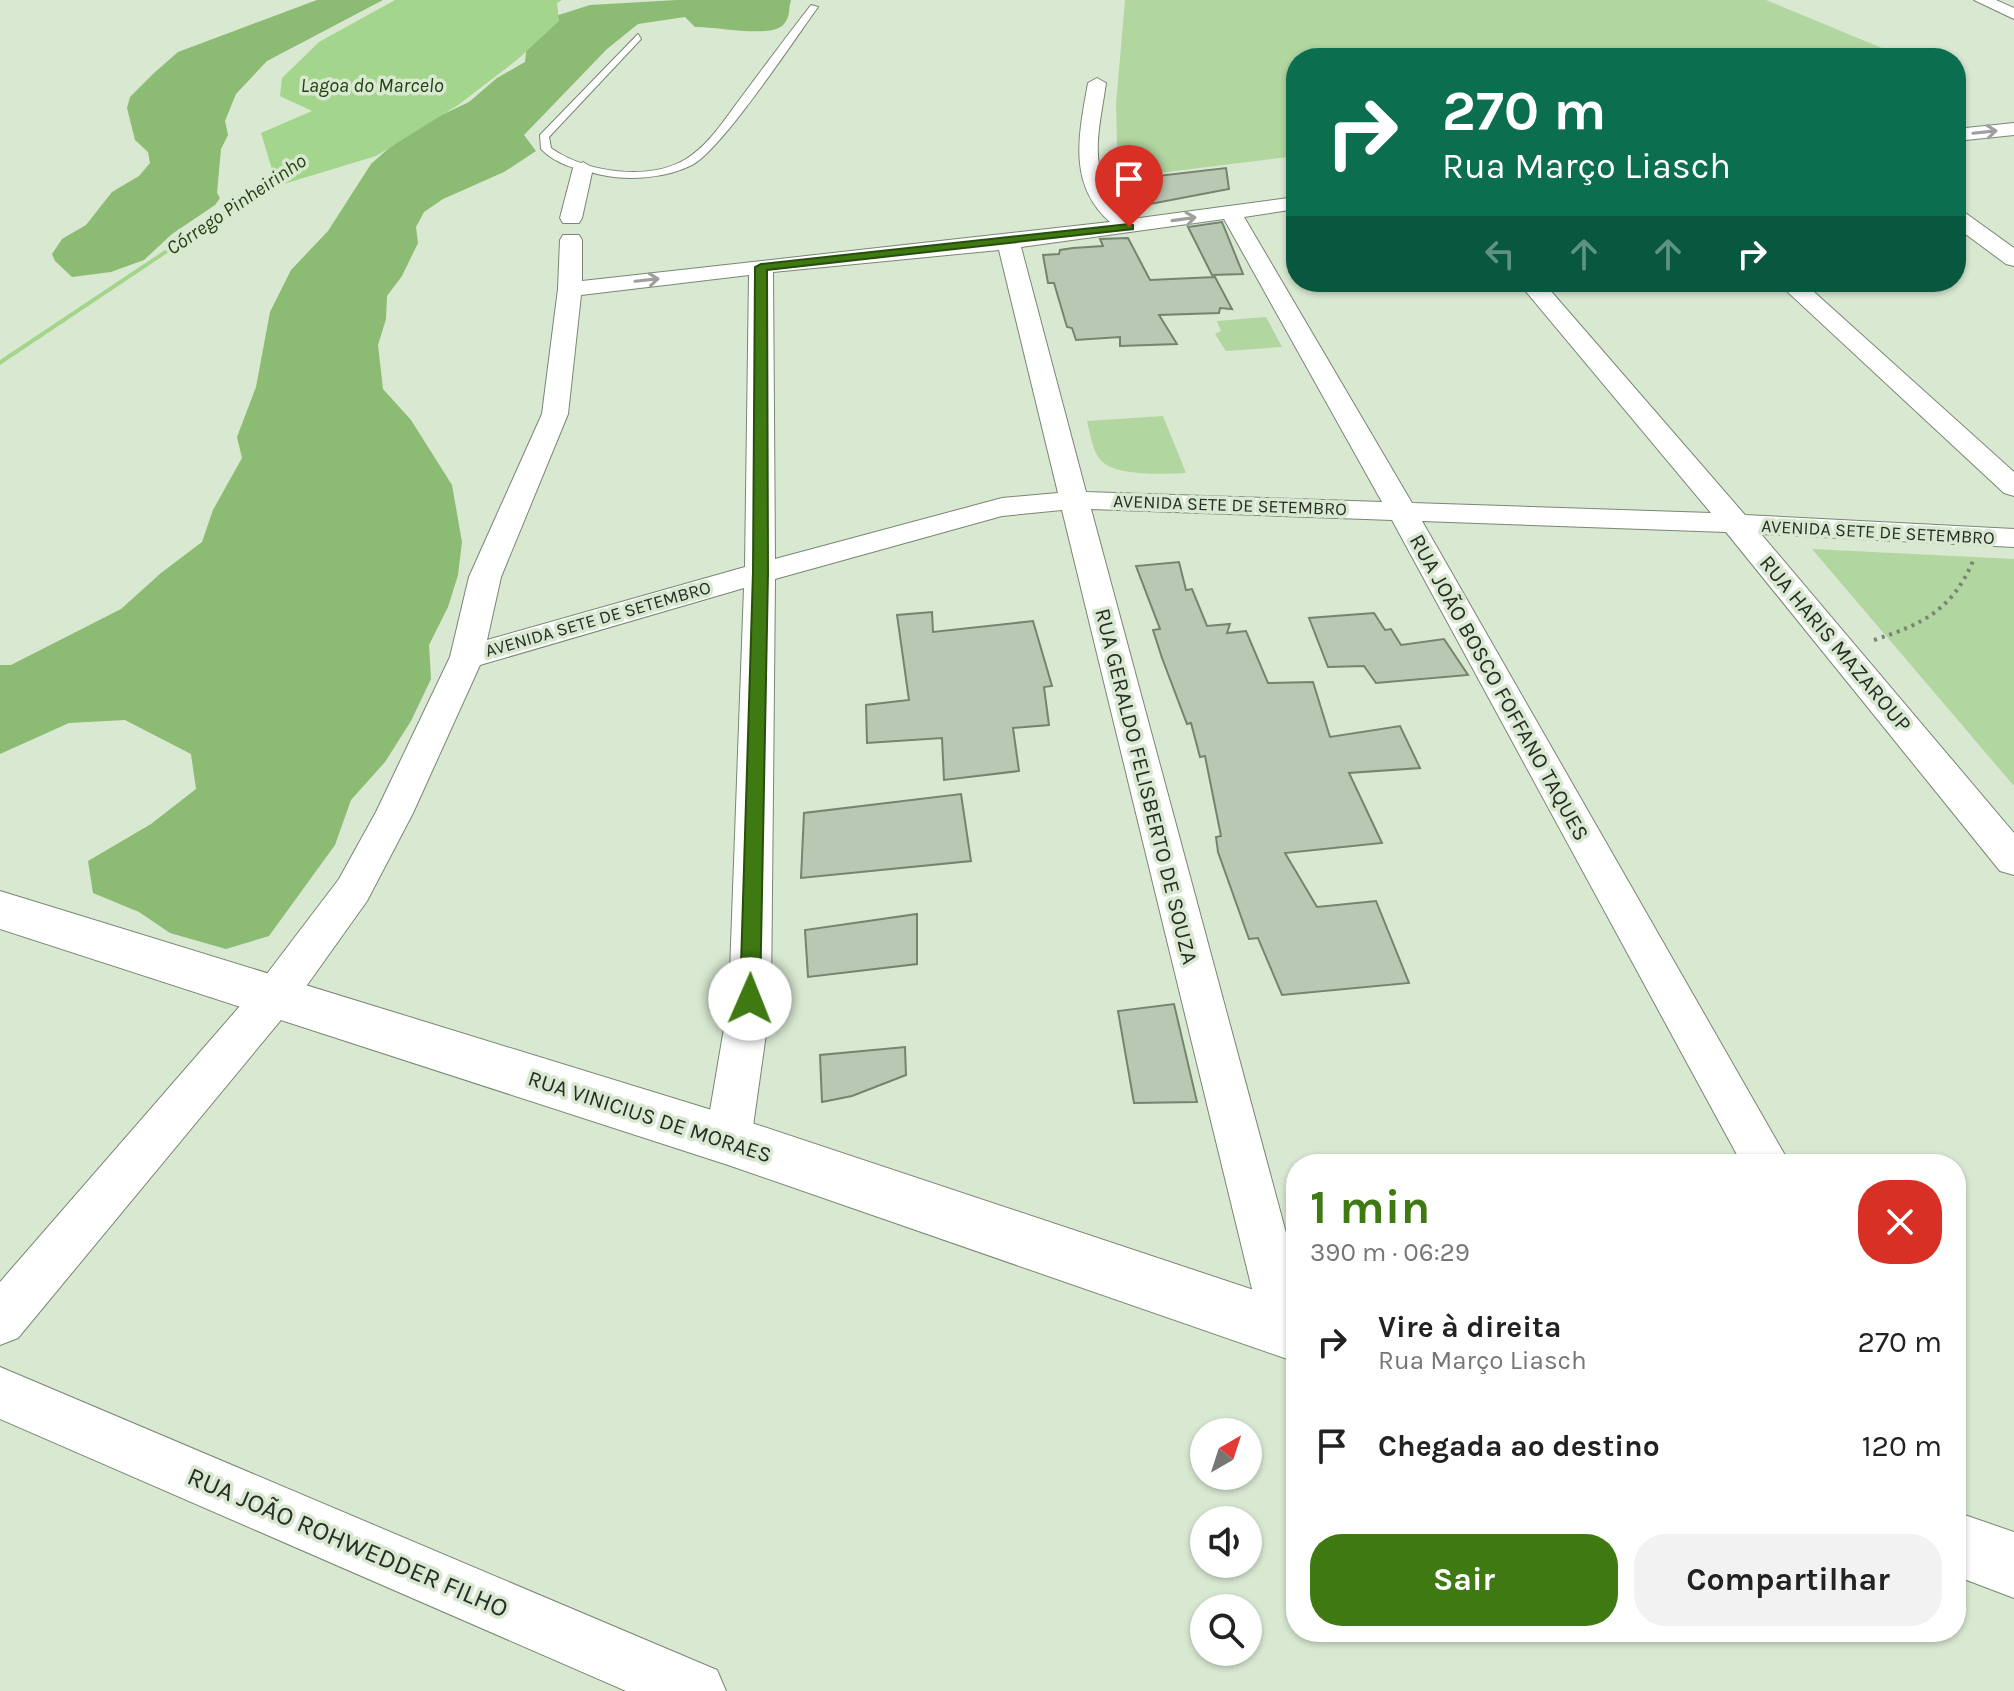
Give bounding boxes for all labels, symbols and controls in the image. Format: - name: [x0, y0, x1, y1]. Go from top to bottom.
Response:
- water label: Lagoa do Marcelo: [300, 74, 444, 97]
- text: 270 m: [1442, 78, 1606, 143]
- icon: right: [1310, 80, 1414, 184]
- one-way arrow: [1971, 124, 1998, 139]
- pin: [1095, 145, 1163, 227]
- text: Rua Março Liasch: [1442, 145, 1731, 187]
- water label: Córrego Pinheirinho: [162, 149, 311, 260]
- icon: arrive: [1107, 157, 1151, 201]
- one-way arrow: [1170, 211, 1196, 226]
- icon: left: [1478, 232, 1522, 276]
- icon: ahead: [1562, 232, 1606, 276]
- icon: ahead: [1646, 232, 1690, 276]
- icon: right: [1730, 232, 1774, 276]
- one-way arrow: [633, 273, 660, 288]
- street label: AVENIDA SETE DE SETEMBRO: [1113, 490, 1347, 520]
- street label: AVENIDA SETE DE SETEMBRO: [1761, 515, 1995, 549]
- street label: RUA JOÃO BOSCO FOFFANO TAQUES: [1404, 530, 1595, 845]
- street label: RUA HARIS MAZAROUP: [1754, 550, 1917, 737]
- street label: AVENIDA SETE DE SETEMBRO: [483, 576, 713, 662]
- street label: RUA GERALDO FELISBERTO DE SOUZA: [1089, 606, 1203, 967]
- position arrow: [708, 957, 792, 1041]
- street label: RUA VINICIUS DE MORAES: [525, 1065, 775, 1169]
- text: 1 min: [1310, 1179, 1430, 1235]
- button: close: [1858, 1180, 1942, 1264]
- text: 390 m · 06:29: [1310, 1237, 1470, 1268]
- text: Vire à direita: [1378, 1309, 1561, 1345]
- icon: right: [1310, 1320, 1354, 1364]
- text: 270 m: [1858, 1324, 1942, 1360]
- text: Rua Março Liasch: [1378, 1345, 1587, 1376]
- north arrow: [1190, 1418, 1262, 1490]
- map controls: [1190, 1418, 1262, 1666]
- icon: arrive: [1310, 1424, 1354, 1468]
- text: Chegada ao destino: [1378, 1428, 1660, 1464]
- text: 120 m: [1862, 1428, 1942, 1464]
- street label: RUA JOÃO ROHWEDDER FILHO: [183, 1461, 513, 1624]
- button: sound: [1190, 1506, 1262, 1578]
- button: Sair: [1310, 1534, 1618, 1626]
- button: Compartilhar: [1634, 1534, 1942, 1626]
- button: search: [1190, 1594, 1262, 1666]

